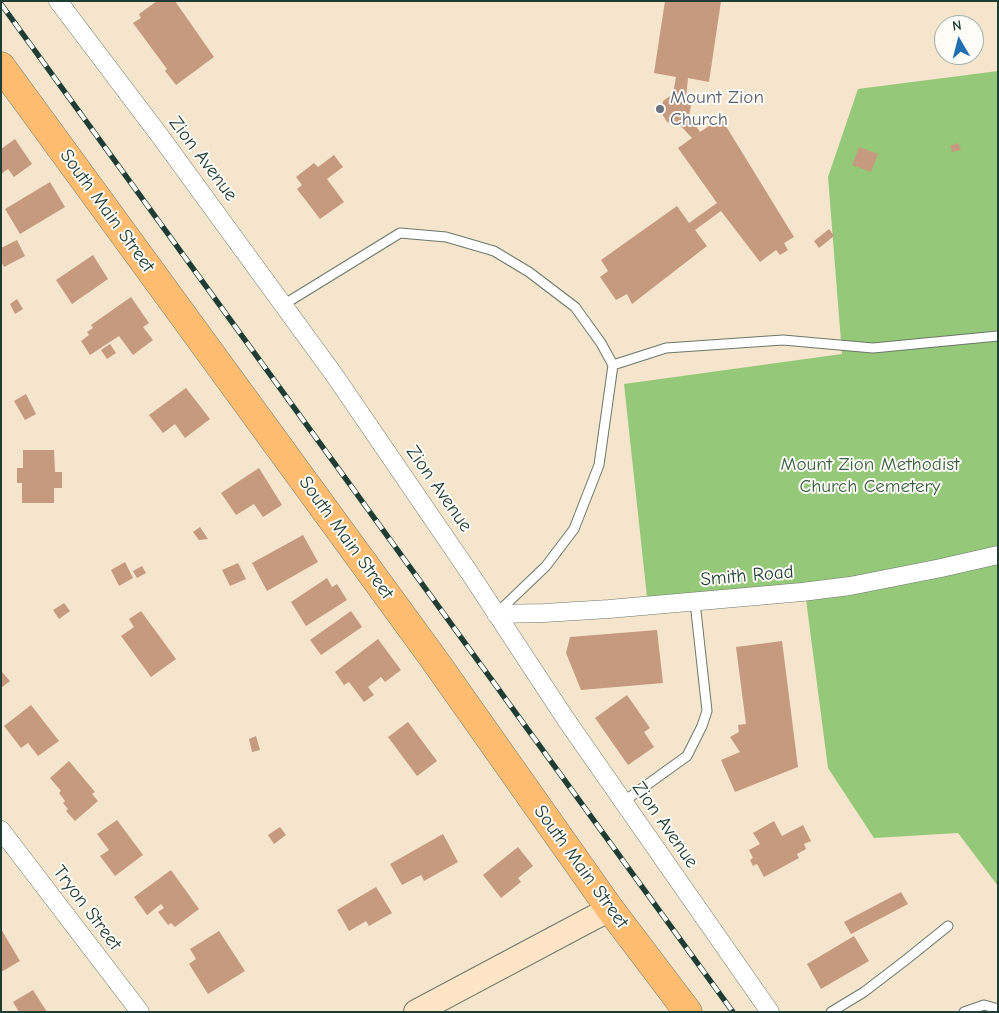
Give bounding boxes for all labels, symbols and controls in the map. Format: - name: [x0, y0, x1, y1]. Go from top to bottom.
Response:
- north arrow: [934, 15, 984, 65]
- text: N: [951, 17, 963, 35]
- place label: Mount Zion Church: [670, 87, 764, 131]
- marker: Mount Zion Church: [654, 103, 666, 115]
- street label: Zion Avenue: [164, 112, 242, 206]
- street label: South Main Street: [55, 145, 159, 277]
- street label: Zion Avenue: [401, 441, 477, 537]
- park label: Mount Zion Methodist Church Cemetery: [780, 454, 960, 498]
- street label: South Main Street: [294, 472, 398, 604]
- street label: Smith Road: [699, 561, 795, 591]
- street label: Zion Avenue: [627, 777, 703, 873]
- street label: South Main Street: [529, 801, 633, 933]
- street label: Tryon Street: [48, 861, 126, 955]

